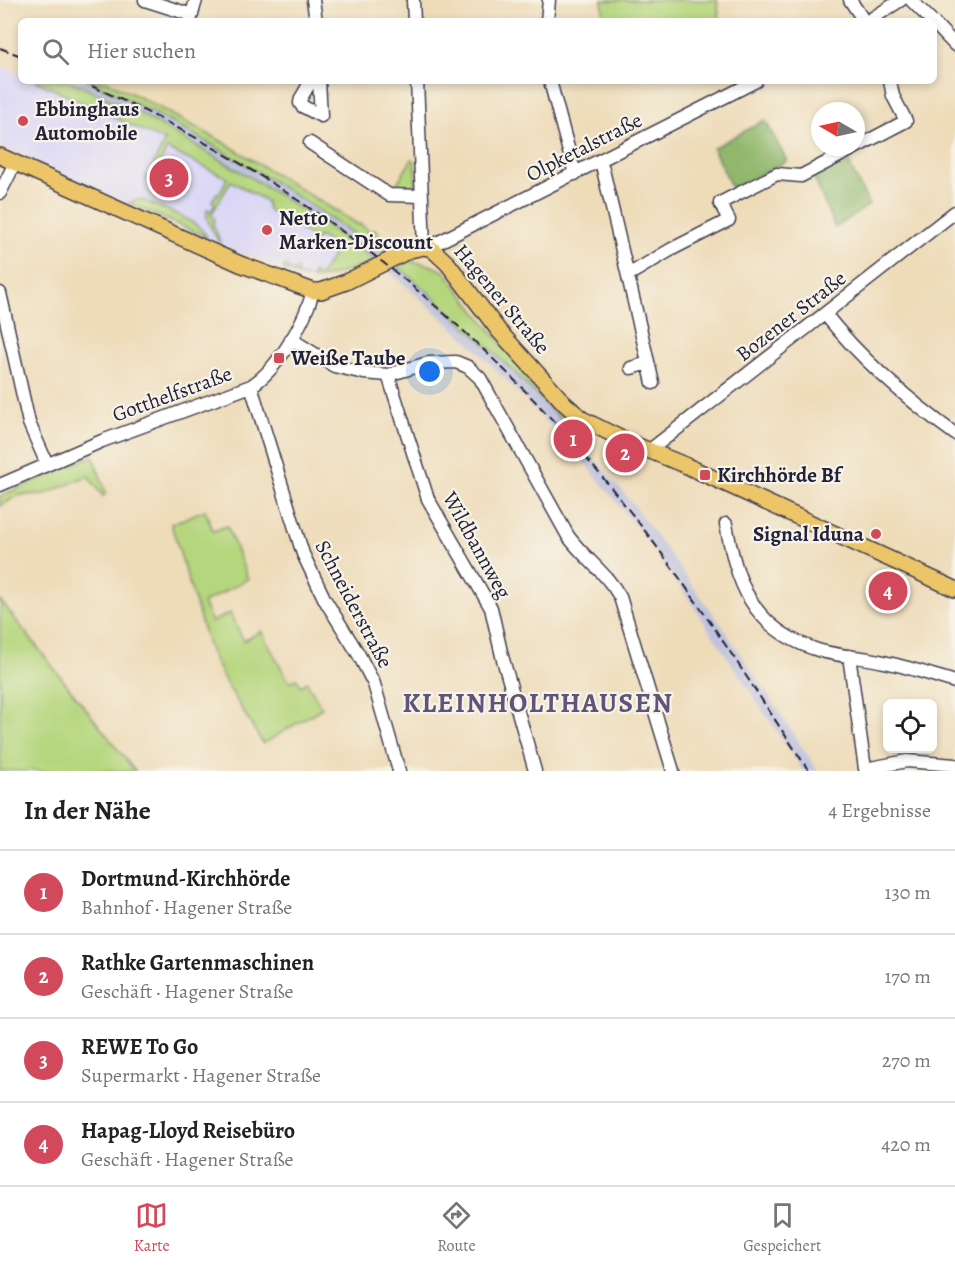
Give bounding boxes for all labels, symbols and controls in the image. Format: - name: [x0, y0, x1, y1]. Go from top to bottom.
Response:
- search box: [18, 18, 937, 84]
- icon: search: [39, 35, 72, 68]
- text: Hier suchen: [87, 36, 196, 66]
- place label: Ebbinghaus Automobile: [34, 95, 139, 147]
- north arrow: [811, 102, 865, 156]
- street label: Olpketalstraße: [521, 106, 647, 188]
- marker: Ebbinghaus Automobile: [16, 114, 30, 128]
- pin: 3: [150, 156, 188, 201]
- place label: Netto Marken-Discount: [279, 204, 433, 256]
- marker: Netto Marken-Discount: [260, 223, 274, 237]
- street label: Hagener Straße: [448, 238, 556, 360]
- street label: Bozener Straße: [730, 264, 852, 368]
- place label: Weiße Taube: [290, 344, 406, 372]
- marker: Weiße Taube: [272, 351, 286, 365]
- your location: [415, 357, 444, 386]
- street label: Gotthelfstraße: [108, 359, 236, 429]
- pin: 1: [554, 416, 592, 462]
- pin: 2: [606, 430, 644, 476]
- place label: Kirchhörde Bf: [717, 461, 844, 489]
- marker: Kirchhörde Bf: [698, 468, 712, 482]
- street label: Wildbannweg: [436, 486, 518, 604]
- place label: Signal Iduna: [753, 520, 865, 548]
- marker: Signal Iduna: [869, 527, 883, 541]
- street label: Schneiderstraße: [308, 535, 400, 673]
- pin: 4: [868, 568, 908, 614]
- district label: KLEINHOLTHAUSEN: [403, 685, 673, 721]
- map controls: [883, 699, 937, 753]
- button: locate: [883, 699, 937, 753]
- text: In der Nähe: [24, 793, 151, 828]
- text: 4 Ergebnisse: [828, 797, 931, 824]
- text: Dortmund-Kirchhörde: [81, 864, 290, 894]
- text: 1: [40, 879, 47, 906]
- text: 130 m: [885, 879, 931, 906]
- text: Bahnhof · Hagener Straße: [81, 894, 292, 921]
- text: Rathke Gartenmaschinen: [81, 948, 314, 978]
- text: 2: [39, 963, 48, 990]
- text: 170 m: [885, 963, 931, 990]
- text: Geschäft · Hagener Straße: [81, 978, 294, 1005]
- text: REWE To Go: [81, 1032, 198, 1062]
- text: 3: [39, 1047, 48, 1074]
- text: 270 m: [882, 1047, 931, 1074]
- text: Supermarkt · Hagener Straße: [81, 1062, 321, 1089]
- text: Hapag-Lloyd Reisebüro: [81, 1116, 295, 1146]
- text: 4: [39, 1131, 48, 1158]
- text: 420 m: [881, 1131, 931, 1158]
- text: Geschäft · Hagener Straße: [81, 1146, 294, 1173]
- tab: Karte: [134, 1199, 170, 1257]
- tab: Route: [437, 1199, 476, 1257]
- tab: Gespeichert: [743, 1199, 821, 1257]

